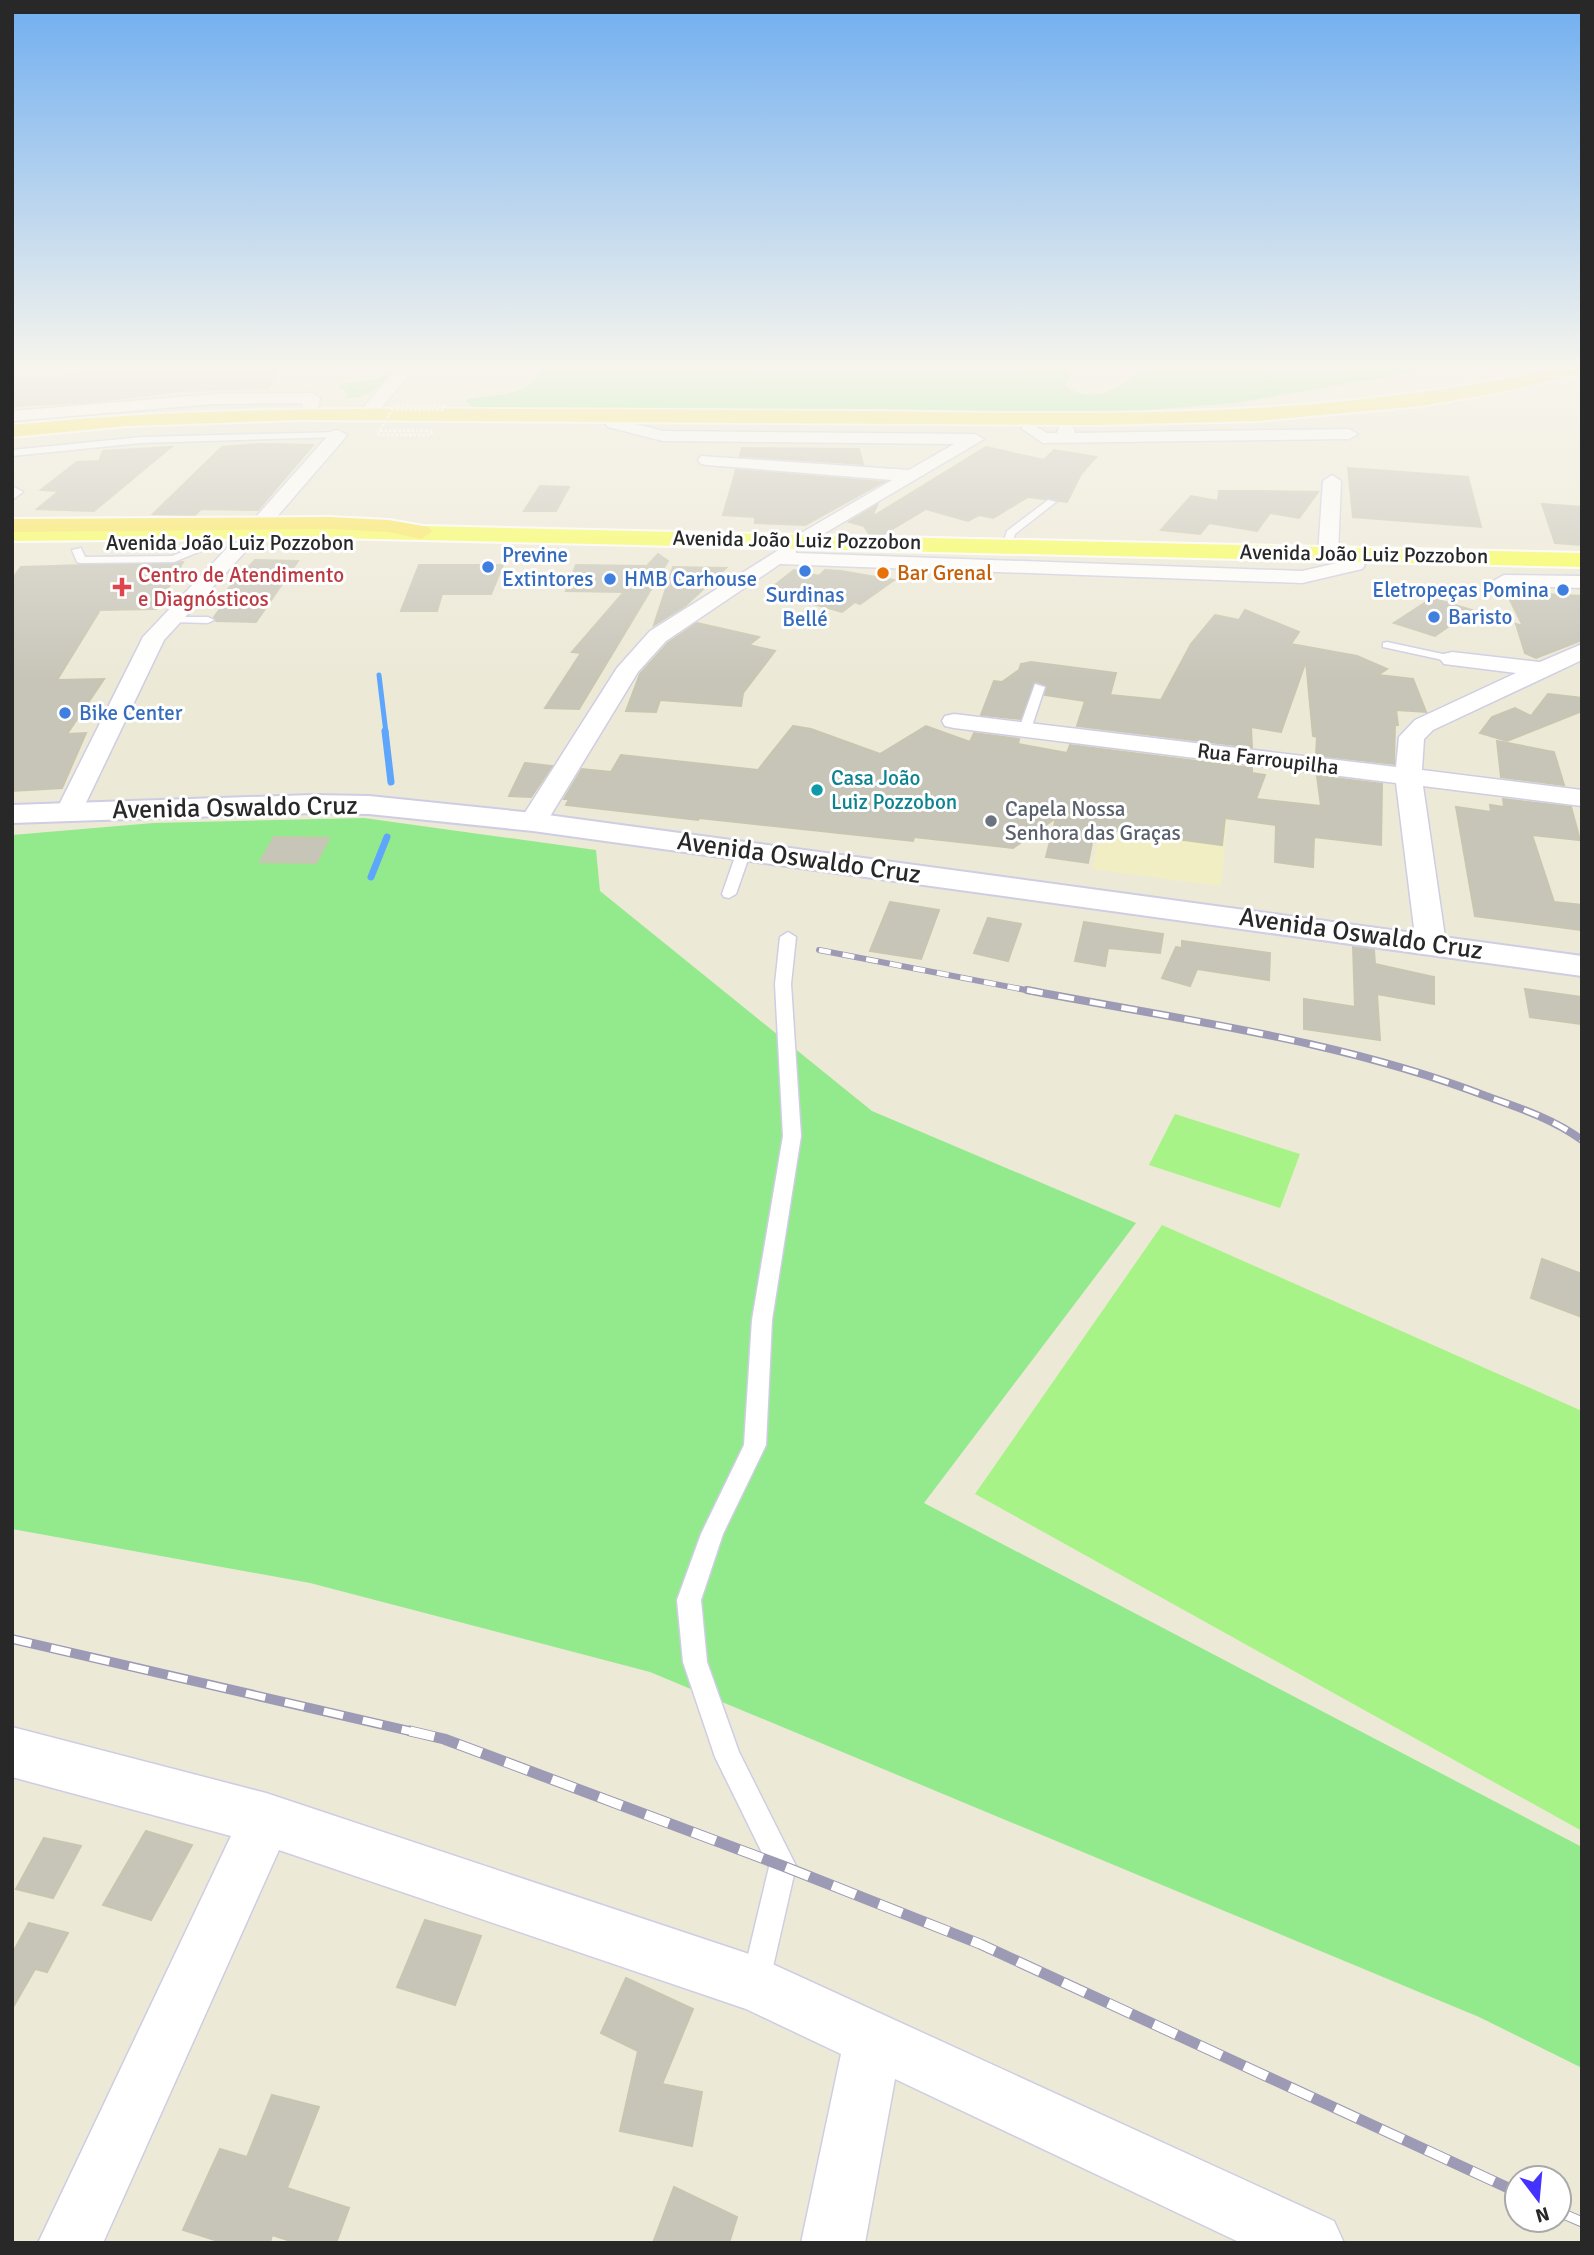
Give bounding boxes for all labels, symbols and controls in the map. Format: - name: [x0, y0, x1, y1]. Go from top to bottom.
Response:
- street label: Avenida João Luiz Pozzobon: [673, 525, 921, 555]
- street label: Avenida João Luiz Pozzobon: [106, 530, 354, 556]
- street label: Avenida João Luiz Pozzobon: [1240, 539, 1488, 569]
- place label: Previne Extintores: [502, 542, 593, 592]
- marker: Previne Extintores: [480, 559, 496, 575]
- place label: Bar Grenal: [897, 560, 992, 586]
- place label: Centro de Atendimento e Diagnósticos: [138, 562, 344, 612]
- marker: Surdinas Bellé: [797, 563, 813, 579]
- marker: Bar Grenal: [875, 565, 891, 581]
- place label: HMB Carhouse: [624, 566, 757, 592]
- marker: HMB Carhouse: [602, 571, 618, 587]
- marker: Centro de Atendimento e Diagnósticos: [112, 577, 132, 597]
- place label: Eletropeças Pomina: [1372, 577, 1549, 603]
- place label: Surdinas Bellé: [766, 582, 844, 632]
- marker: Eletropeças Pomina: [1555, 582, 1571, 598]
- place label: Baristo: [1448, 604, 1512, 630]
- marker: Baristo: [1426, 609, 1442, 625]
- place label: Bike Center: [79, 700, 183, 726]
- marker: Bike Center: [57, 705, 73, 721]
- street label: Rua Farroupilha: [1196, 737, 1340, 781]
- place label: Casa João Luiz Pozzobon: [831, 765, 957, 815]
- marker: Casa João Luiz Pozzobon: [809, 782, 825, 798]
- street label: Avenida Oswaldo Cruz: [112, 790, 358, 826]
- place label: Capela Nossa Senhora das Graças: [1005, 796, 1181, 846]
- marker: Capela Nossa Senhora das Graças: [983, 813, 999, 829]
- street label: Avenida Oswaldo Cruz: [675, 825, 923, 891]
- street label: Avenida Oswaldo Cruz: [1237, 901, 1485, 967]
- north arrow: [1503, 2164, 1573, 2234]
- text: N: [1533, 2201, 1552, 2228]

